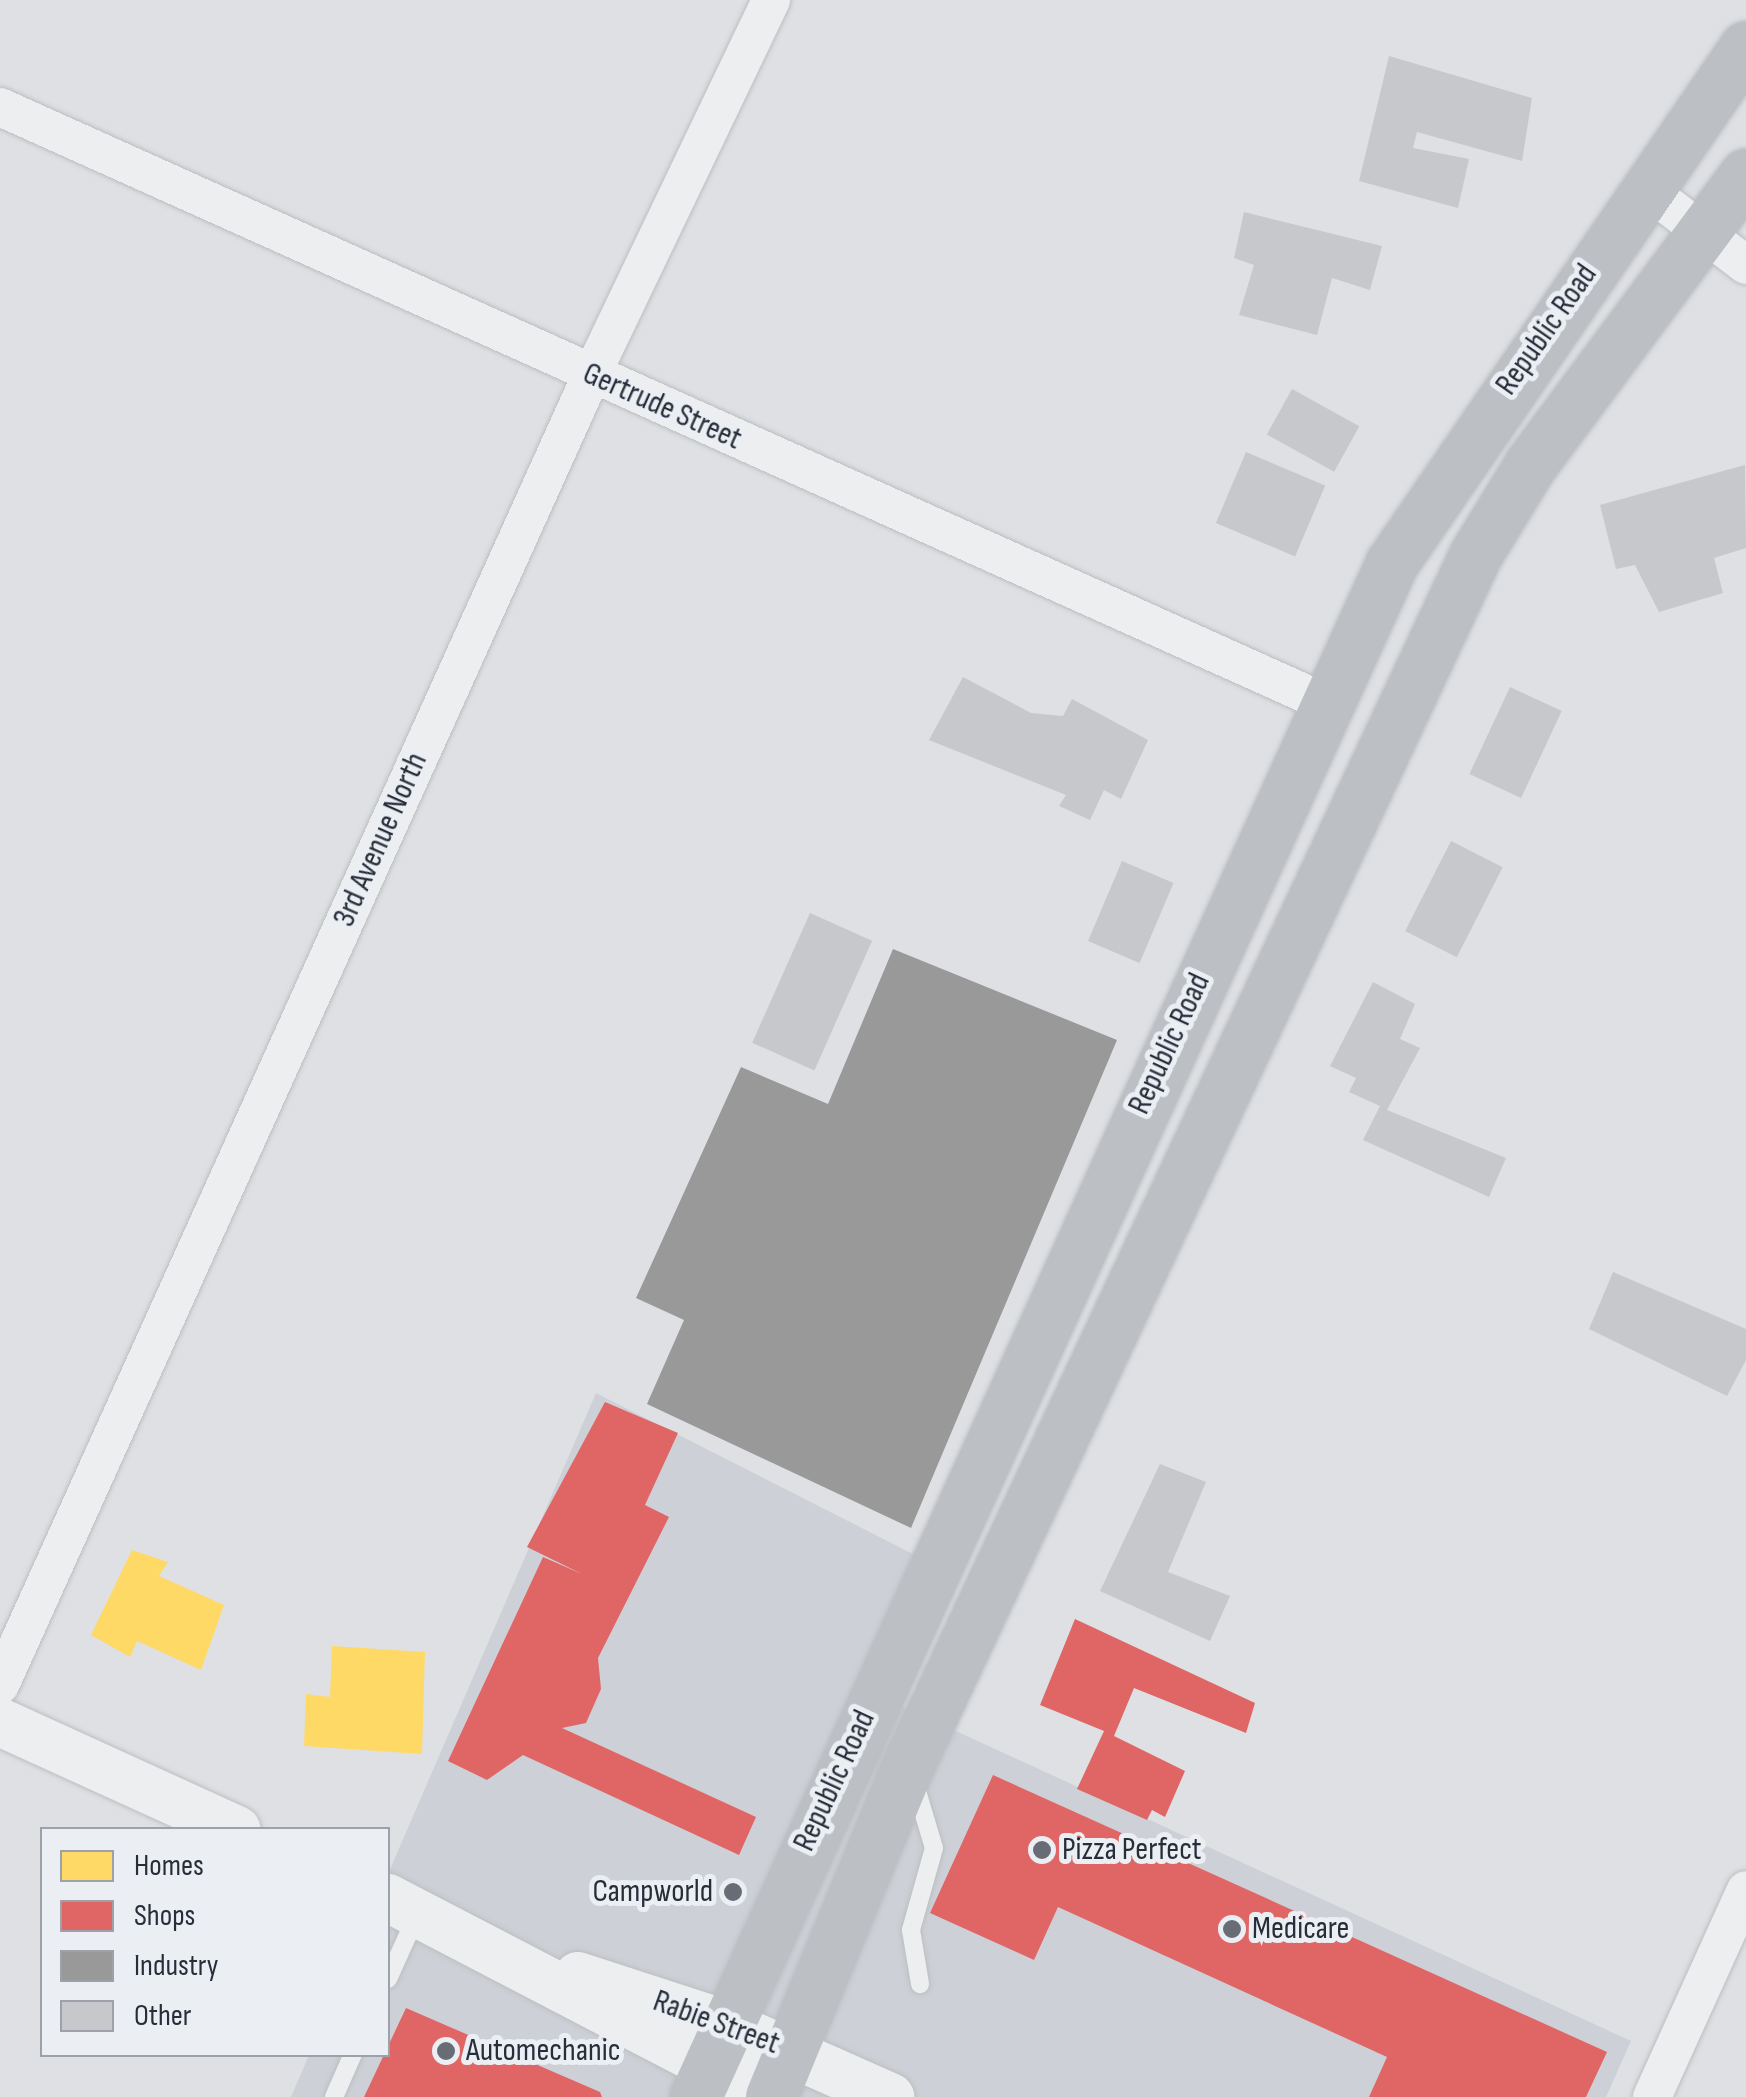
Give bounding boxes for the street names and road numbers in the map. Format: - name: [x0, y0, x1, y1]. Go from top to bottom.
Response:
- street label: Republic Road: [1488, 257, 1606, 403]
- street label: Gertrude Street: [577, 355, 747, 459]
- street label: 3rd Avenue North: [326, 747, 436, 933]
- street label: Republic Road: [1121, 967, 1219, 1121]
- street label: Republic Road: [786, 1704, 884, 1858]
- street label: Rabie Street: [648, 1982, 784, 2064]

